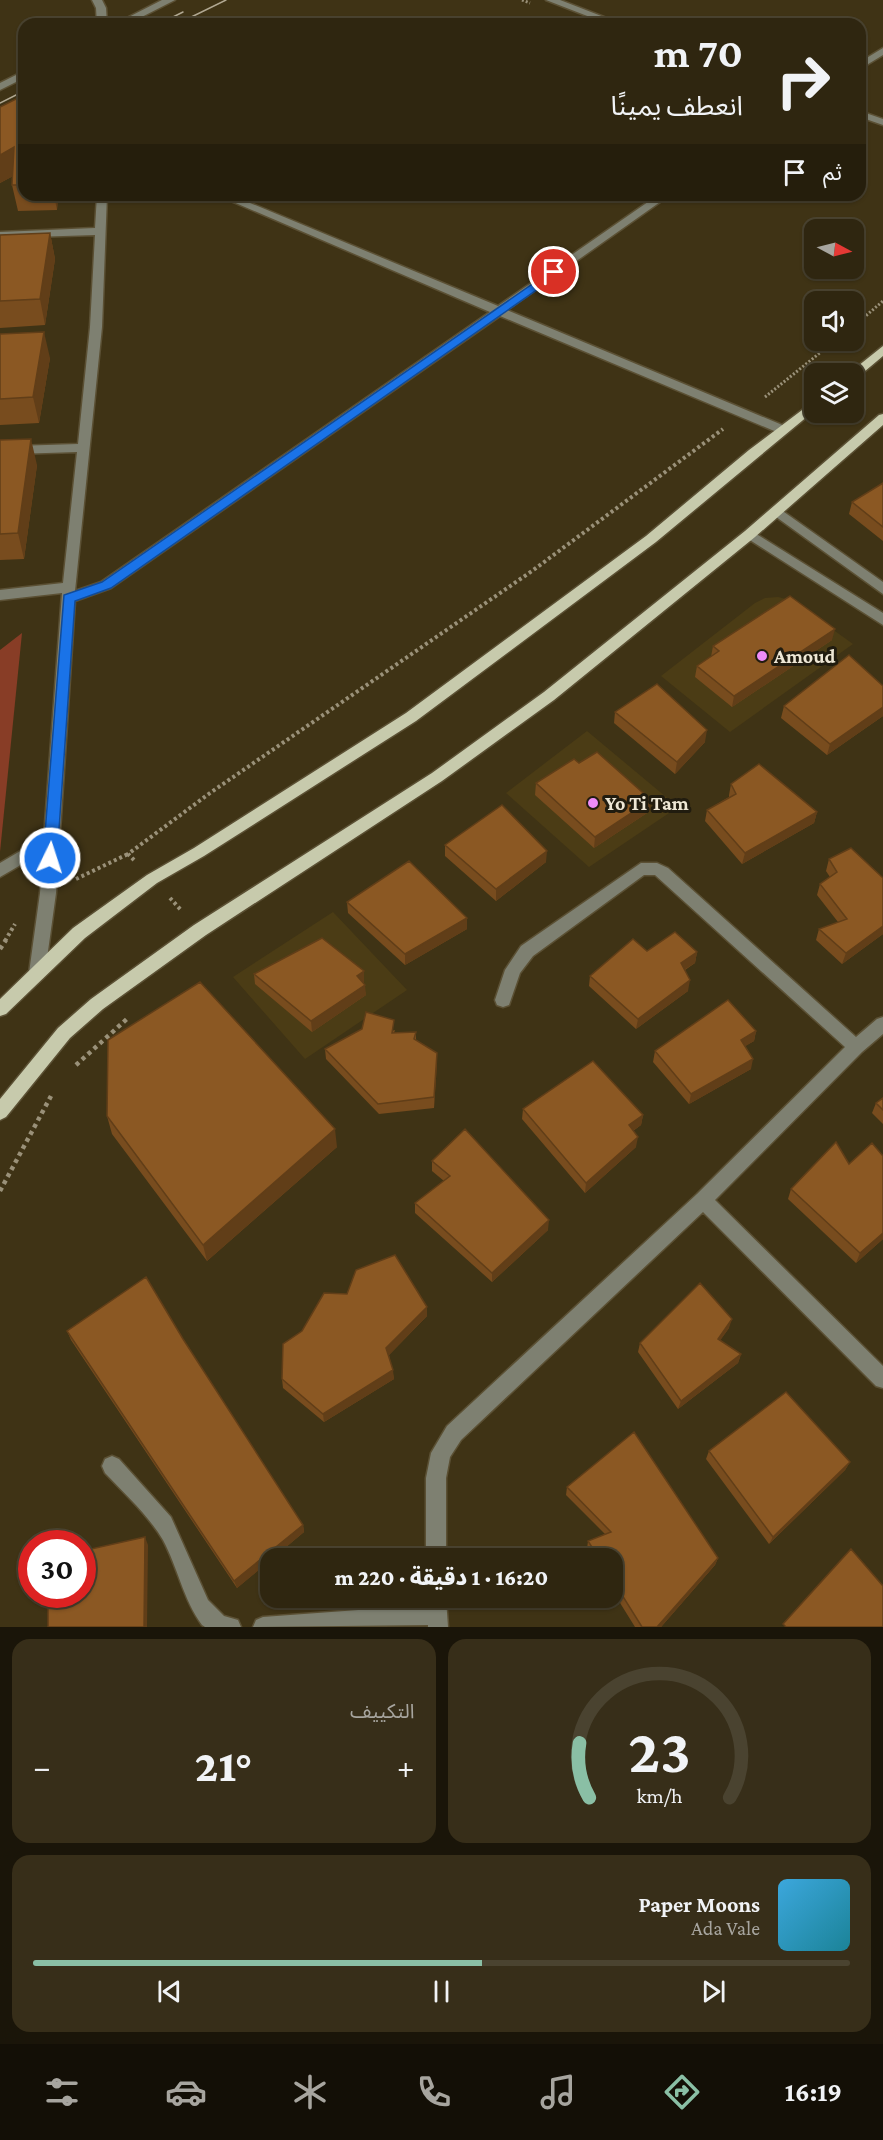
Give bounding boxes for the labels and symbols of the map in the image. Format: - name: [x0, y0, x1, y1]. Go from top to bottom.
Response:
- north arrow: [804, 219, 864, 279]
- pin: [528, 246, 579, 297]
- place label: Amoud: [773, 645, 836, 667]
- marker: Amoud: [755, 649, 769, 663]
- place label: Yo Ti Tam: [605, 792, 689, 814]
- marker: Yo Ti Tam: [586, 796, 600, 810]
- position arrow: [18, 826, 82, 890]
- speed limit sign: 30: [18, 1530, 96, 1608]

